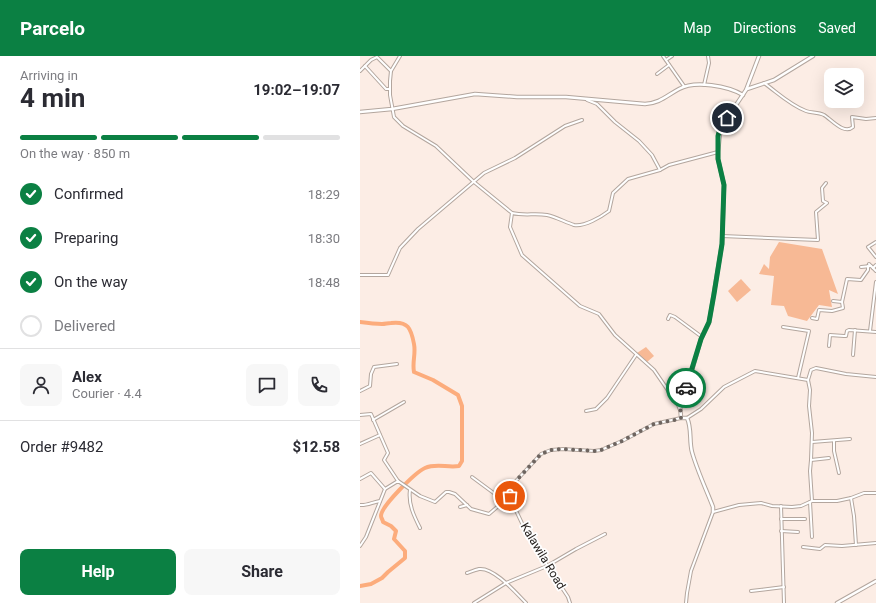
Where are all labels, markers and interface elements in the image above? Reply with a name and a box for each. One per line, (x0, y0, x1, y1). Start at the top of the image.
text: Parcelo (20, 17, 85, 40)
text: Map (684, 20, 711, 36)
text: Directions (733, 20, 796, 36)
text: Saved (818, 20, 856, 36)
text: Arriving in (20, 68, 78, 83)
map controls (824, 68, 864, 108)
button: layers (824, 68, 864, 108)
text: 19:02–19:07 (253, 81, 340, 99)
text: 4 min (20, 83, 85, 113)
pin (710, 101, 744, 135)
icon: home (716, 107, 738, 129)
text: On the way · 850 m (20, 146, 130, 161)
icon: check (20, 183, 42, 205)
text: Confirmed (54, 185, 124, 203)
text: 18:29 (308, 187, 340, 202)
icon: check (20, 227, 42, 249)
text: Preparing (54, 229, 118, 247)
text: 18:30 (308, 231, 340, 246)
icon: check (20, 271, 42, 293)
text: On the way (54, 273, 128, 291)
text: 18:48 (308, 275, 340, 290)
text: Delivered (54, 317, 116, 335)
button: person (20, 364, 62, 406)
button: chat (246, 364, 288, 406)
button: phone (298, 364, 340, 406)
text: Alex (72, 368, 102, 386)
courier (666, 368, 706, 408)
icon: car (675, 377, 697, 399)
text: Courier · 4.4 (72, 386, 142, 401)
text: Order #9482 (20, 438, 103, 456)
text: $12.58 (293, 438, 340, 456)
pin (493, 479, 527, 513)
icon: bag (499, 485, 521, 507)
street label: Kalawila Road (518, 520, 568, 592)
button: Help (20, 549, 176, 595)
button: Share (184, 549, 340, 595)

